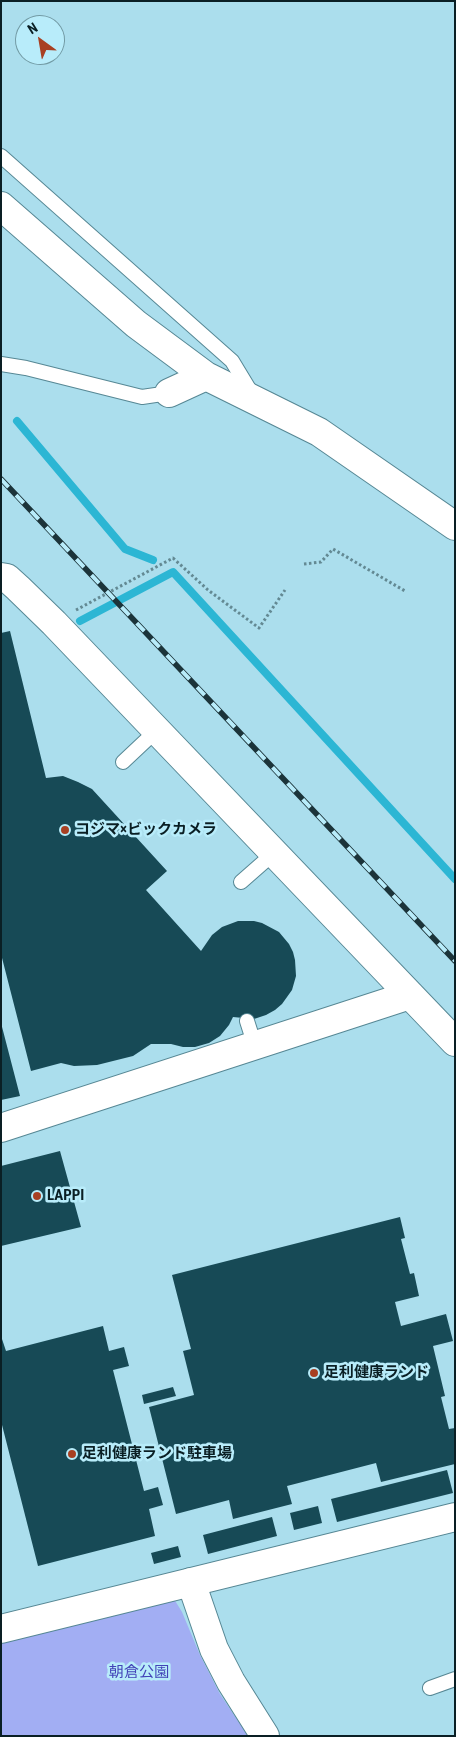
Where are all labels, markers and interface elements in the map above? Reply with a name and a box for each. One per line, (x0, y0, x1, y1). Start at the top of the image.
north arrow (15, 15, 65, 65)
text: N (25, 19, 40, 37)
place label: コジマ×ビックカメラ (75, 821, 217, 839)
marker: コジマ×ビックカメラ (59, 824, 71, 836)
place label: LAPPI (47, 1187, 84, 1205)
marker: LAPPI (31, 1190, 43, 1202)
place label: 足利健康ランド (324, 1364, 429, 1382)
marker: 足利健康ランド (308, 1367, 320, 1379)
place label: 足利健康ランド駐車場 (82, 1445, 232, 1463)
marker: 足利健康ランド駐車場 (66, 1448, 78, 1460)
park label: 朝倉公園 (109, 1664, 169, 1682)

